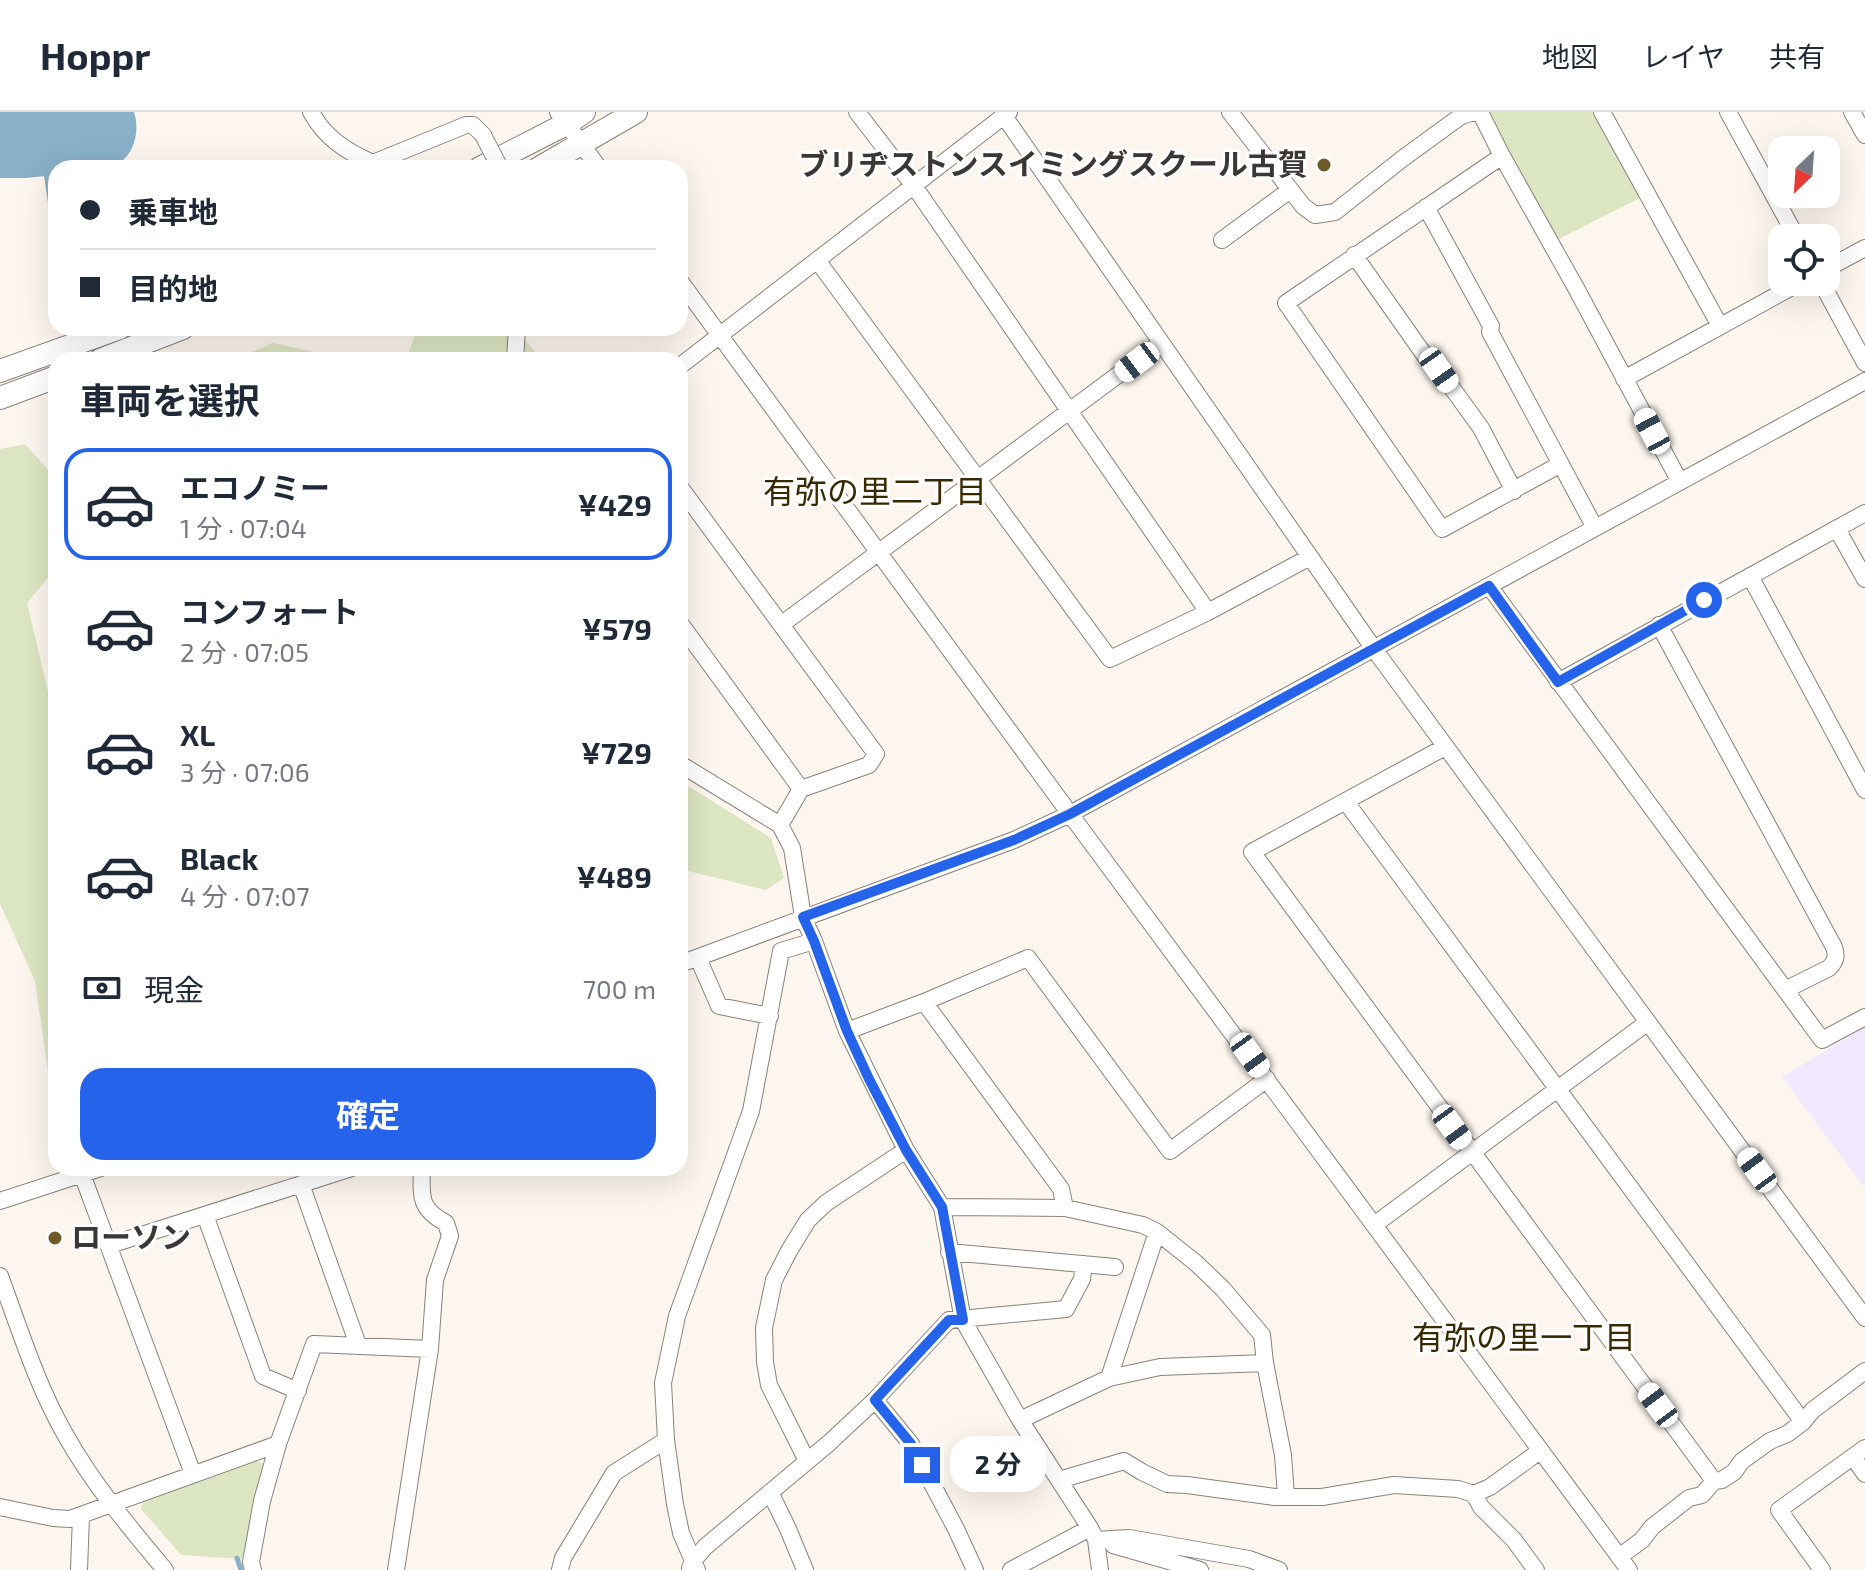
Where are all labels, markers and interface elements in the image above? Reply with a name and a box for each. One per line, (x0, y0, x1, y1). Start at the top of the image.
text: Hoppr (40, 32, 151, 78)
text: 地図 (1542, 39, 1598, 73)
text: レイヤ (1642, 39, 1725, 73)
text: 共有 (1769, 39, 1825, 73)
north arrow (1768, 136, 1840, 208)
map controls (1768, 136, 1840, 296)
place label: ブリヂストンスイミングスクール古賀 (799, 145, 1308, 181)
marker: ブリヂストンスイミングスクール古賀 (1315, 156, 1333, 174)
text: 乗車地 (128, 193, 218, 229)
button: locate (1768, 224, 1840, 296)
text: 目的地 (128, 270, 218, 306)
car (1111, 338, 1163, 386)
car (1415, 343, 1463, 397)
text: 車両を選択 (80, 378, 260, 421)
car (1630, 404, 1674, 458)
icon: car (84, 468, 156, 540)
text: エコノミー (180, 469, 330, 505)
district label: 有弥の里二丁目 (763, 471, 987, 509)
text: ¥429 (578, 486, 652, 522)
text: 1 分 · 07:04 (180, 512, 307, 543)
route start (1686, 582, 1722, 618)
icon: car (84, 592, 156, 664)
text: コンフォート (180, 593, 359, 629)
text: ¥579 (582, 610, 652, 646)
text: 2 分 · 07:05 (180, 636, 309, 667)
icon: car (84, 716, 156, 788)
text: XL (180, 716, 215, 752)
text: ¥729 (581, 734, 652, 770)
text: 3 分 · 07:06 (180, 756, 310, 787)
icon: car (84, 840, 156, 912)
text: Black (180, 840, 258, 876)
text: ¥489 (577, 858, 652, 894)
text: 4 分 · 07:07 (180, 880, 310, 911)
icon: cash (80, 966, 124, 1010)
text: 現金 (144, 971, 204, 1007)
text: 700 m (583, 973, 656, 1004)
car (1226, 1029, 1274, 1081)
button: 確定 (80, 1068, 656, 1160)
car (1428, 1101, 1476, 1153)
car (1733, 1144, 1781, 1196)
place label: ローソン (71, 1218, 191, 1254)
marker: ローソン (46, 1229, 64, 1247)
district label: 有弥の里一丁目 (1412, 1317, 1636, 1355)
car (1634, 1379, 1682, 1431)
callout: 2 分 (950, 1437, 1046, 1493)
route end (904, 1447, 940, 1483)
text: 2 分 (975, 1448, 1021, 1479)

